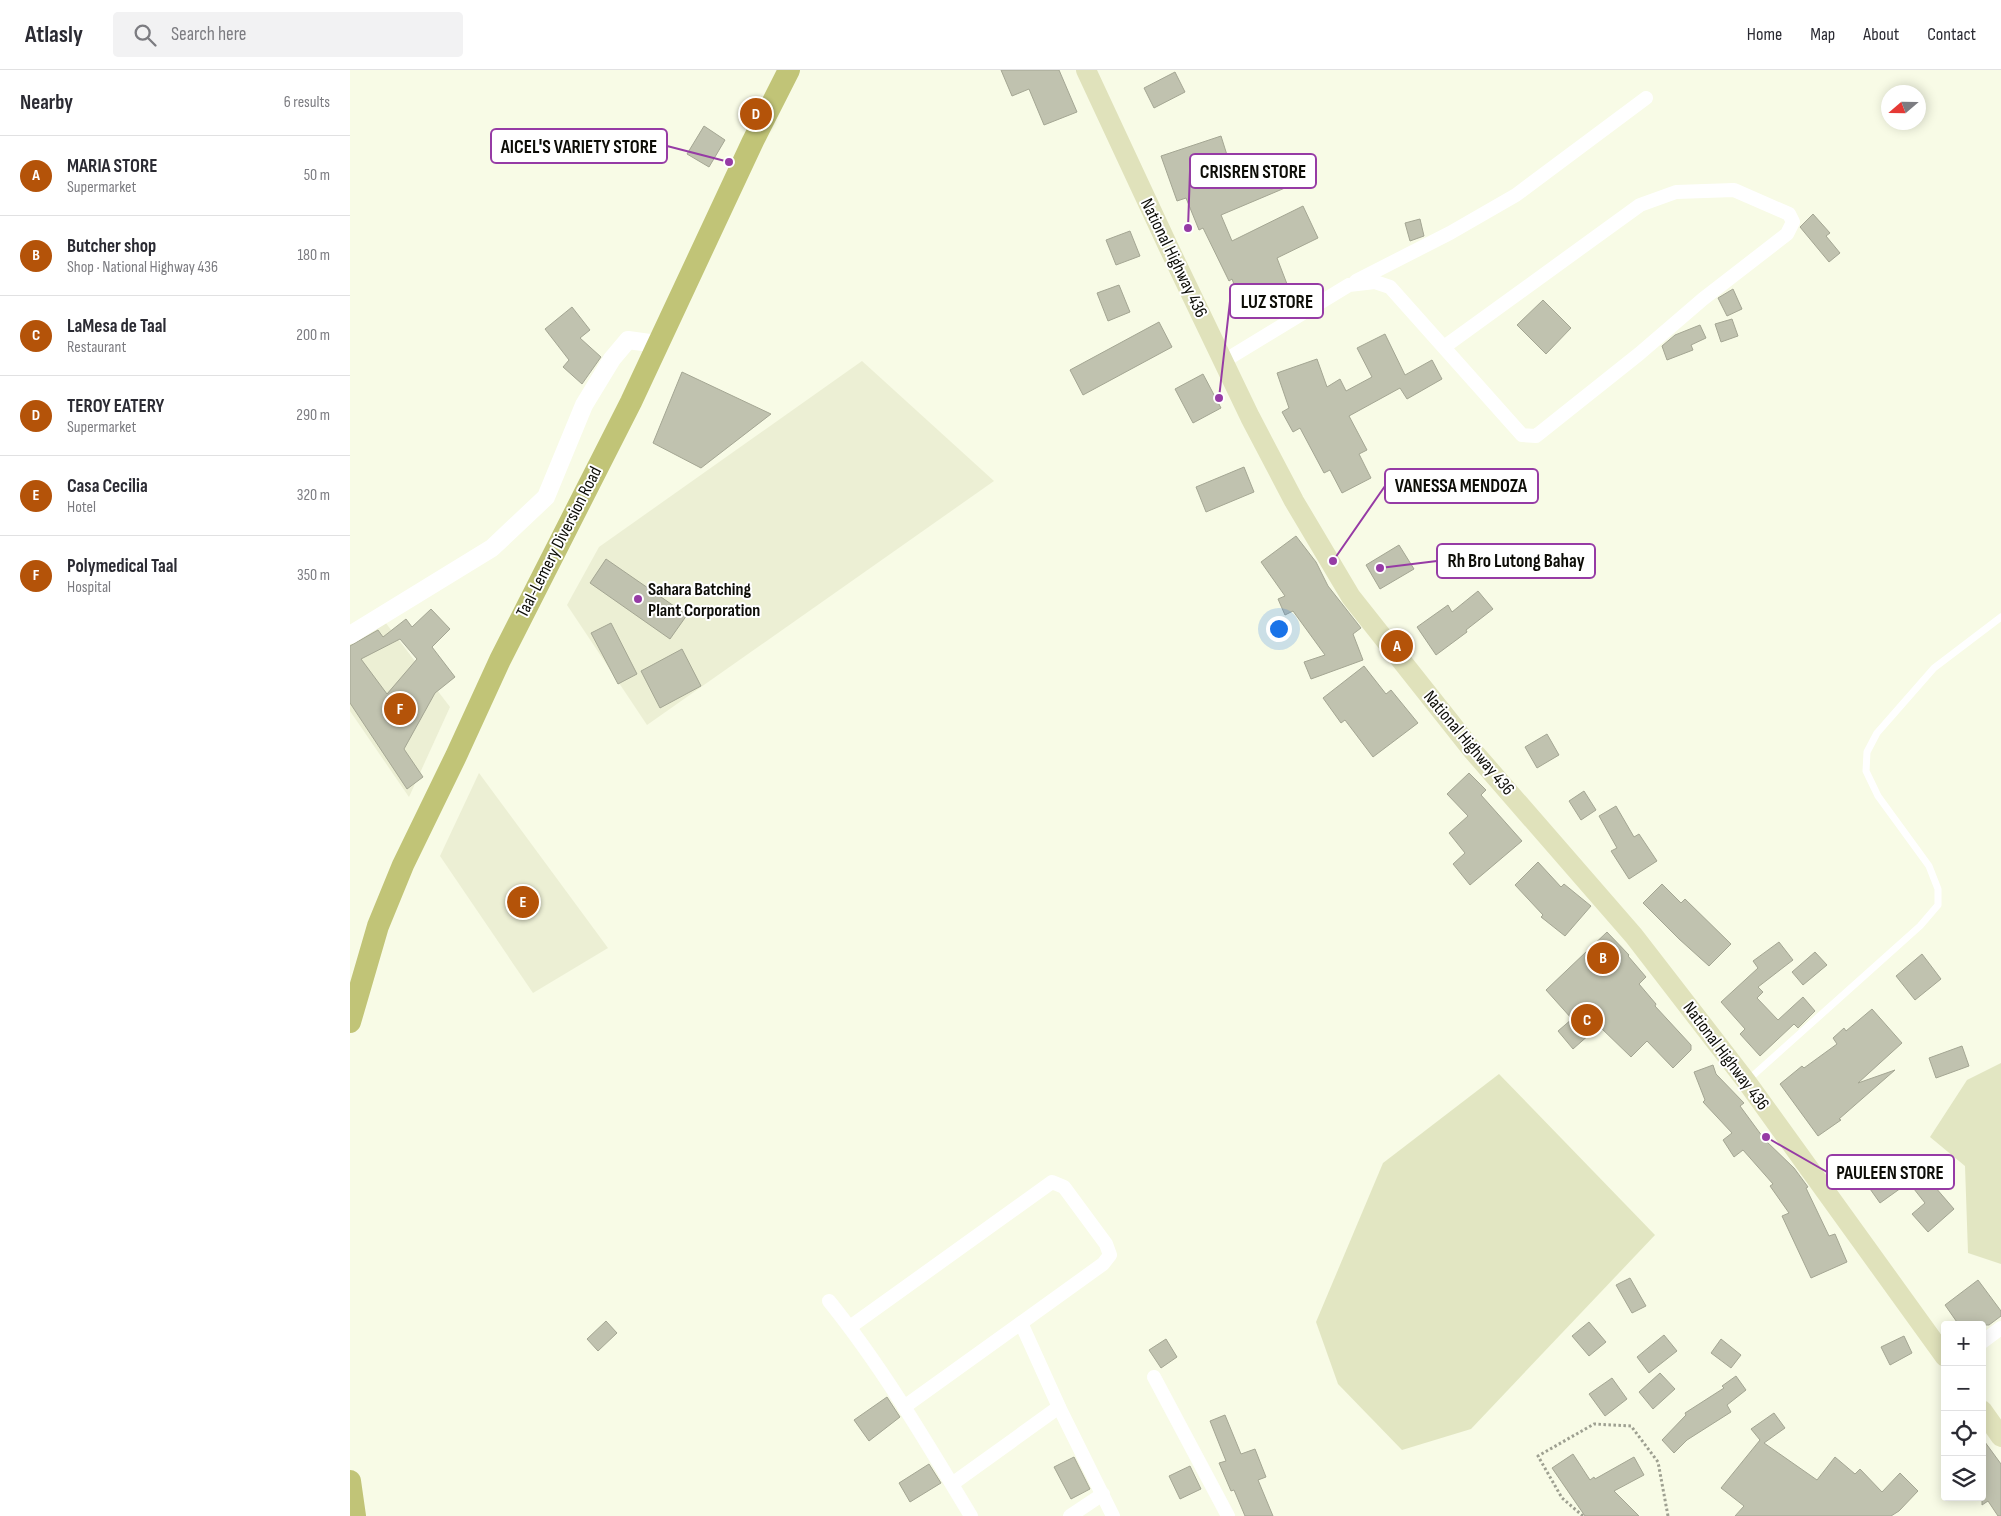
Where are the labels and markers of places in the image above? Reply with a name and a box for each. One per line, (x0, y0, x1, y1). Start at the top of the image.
pin: D (740, 95, 772, 133)
callout: AICEL'S VARIETY STORE (491, 129, 667, 163)
callout: CRISREN STORE (1190, 154, 1316, 188)
callout: LUZ STORE (1230, 284, 1323, 318)
callout: VANESSA MENDOZA (1385, 469, 1538, 503)
callout: Rh Bro Lutong Bahay (1437, 544, 1595, 578)
place label: Sahara Batching Plant Corporation (648, 579, 760, 621)
marker: Sahara Batching Plant Corporation (632, 593, 644, 605)
pin: A (1381, 627, 1413, 665)
pin: F (384, 690, 416, 728)
pin: E (507, 883, 539, 921)
pin: B (1587, 939, 1619, 977)
pin: C (1571, 1001, 1603, 1039)
callout: PAULEEN STORE (1827, 1155, 1954, 1189)

